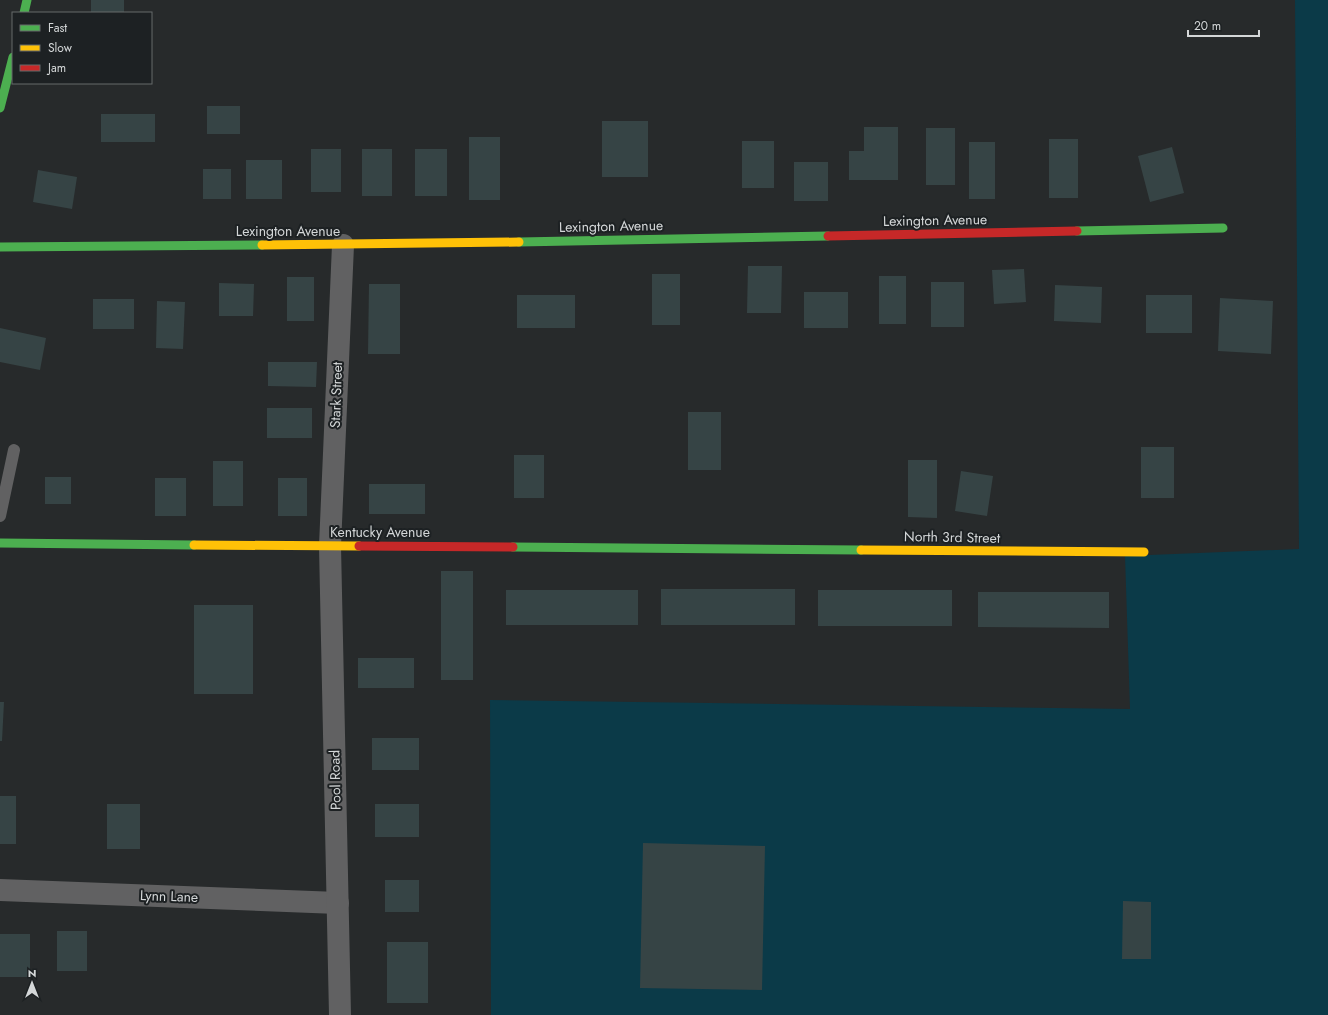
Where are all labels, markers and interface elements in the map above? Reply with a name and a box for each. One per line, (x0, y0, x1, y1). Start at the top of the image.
legend (12, 12, 152, 84)
scale bar (1188, 12, 1259, 38)
text: 20 m (1194, 17, 1221, 35)
text: Fast (48, 19, 67, 37)
text: Slow (48, 39, 73, 57)
text: Jam (46, 59, 66, 77)
street label: Lexington Avenue (883, 209, 987, 231)
street label: Lexington Avenue (559, 215, 663, 237)
street label: Lexington Avenue (236, 221, 340, 241)
street label: Stark Street (325, 361, 347, 429)
street label: Kentucky Avenue (330, 522, 430, 542)
street label: North 3rd Street (904, 526, 1001, 548)
street label: Pool Road (324, 750, 346, 810)
street label: Lynn Lane (140, 885, 198, 907)
north arrow (12, 963, 52, 1003)
text: N (28, 965, 36, 981)

